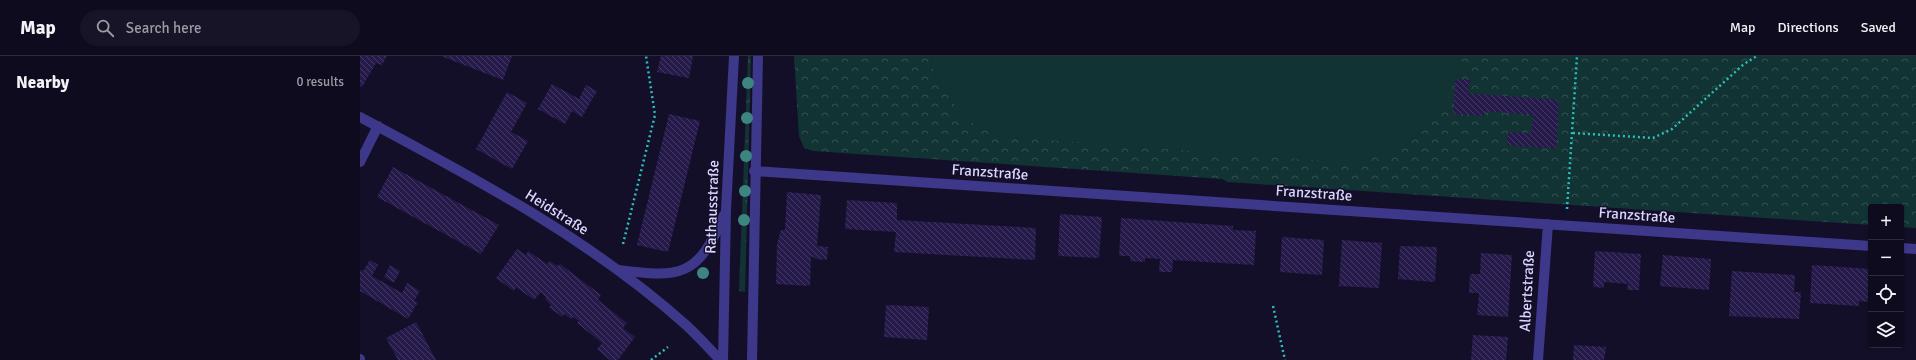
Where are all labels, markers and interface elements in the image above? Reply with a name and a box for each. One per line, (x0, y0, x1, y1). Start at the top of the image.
search box (80, 10, 360, 46)
text: Map (20, 16, 56, 40)
icon: search (94, 17, 116, 39)
text: Search here (126, 19, 201, 37)
text: Map (1730, 19, 1756, 36)
text: Directions (1778, 19, 1839, 36)
text: Saved (1861, 19, 1896, 36)
text: Nearby (16, 72, 69, 93)
text: 0 results (296, 74, 344, 90)
street label: Rathausstraße (701, 160, 723, 254)
street label: Franzstraße (951, 160, 1029, 184)
street label: Franzstraße (1275, 181, 1353, 205)
street label: Heidstraße (522, 185, 592, 239)
street label: Franzstraße (1598, 203, 1676, 227)
map controls (1868, 204, 1904, 348)
button: + (1868, 204, 1904, 240)
button: − (1868, 240, 1904, 276)
street label: Albertstraße (1516, 250, 1538, 332)
button: locate (1868, 276, 1904, 312)
button: layers (1868, 312, 1904, 348)

